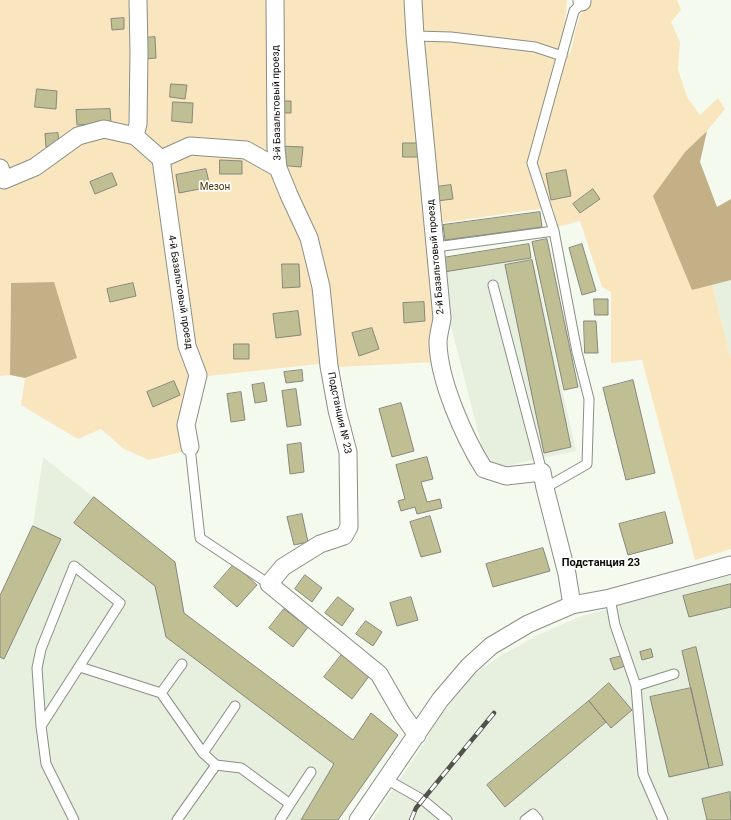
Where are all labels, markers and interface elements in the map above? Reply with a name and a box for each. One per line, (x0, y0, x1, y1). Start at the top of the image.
street label: 3-й Базальтовый проезд (270, 45, 284, 161)
park label: Мезон (200, 181, 230, 193)
street label: 2-й Базальтовый проезд (425, 199, 447, 315)
street label: 4-й Базальтовый проезд (165, 234, 195, 350)
street label: Подстанция № 23 (324, 371, 354, 455)
district label: Подстанция 23 (562, 556, 640, 570)

